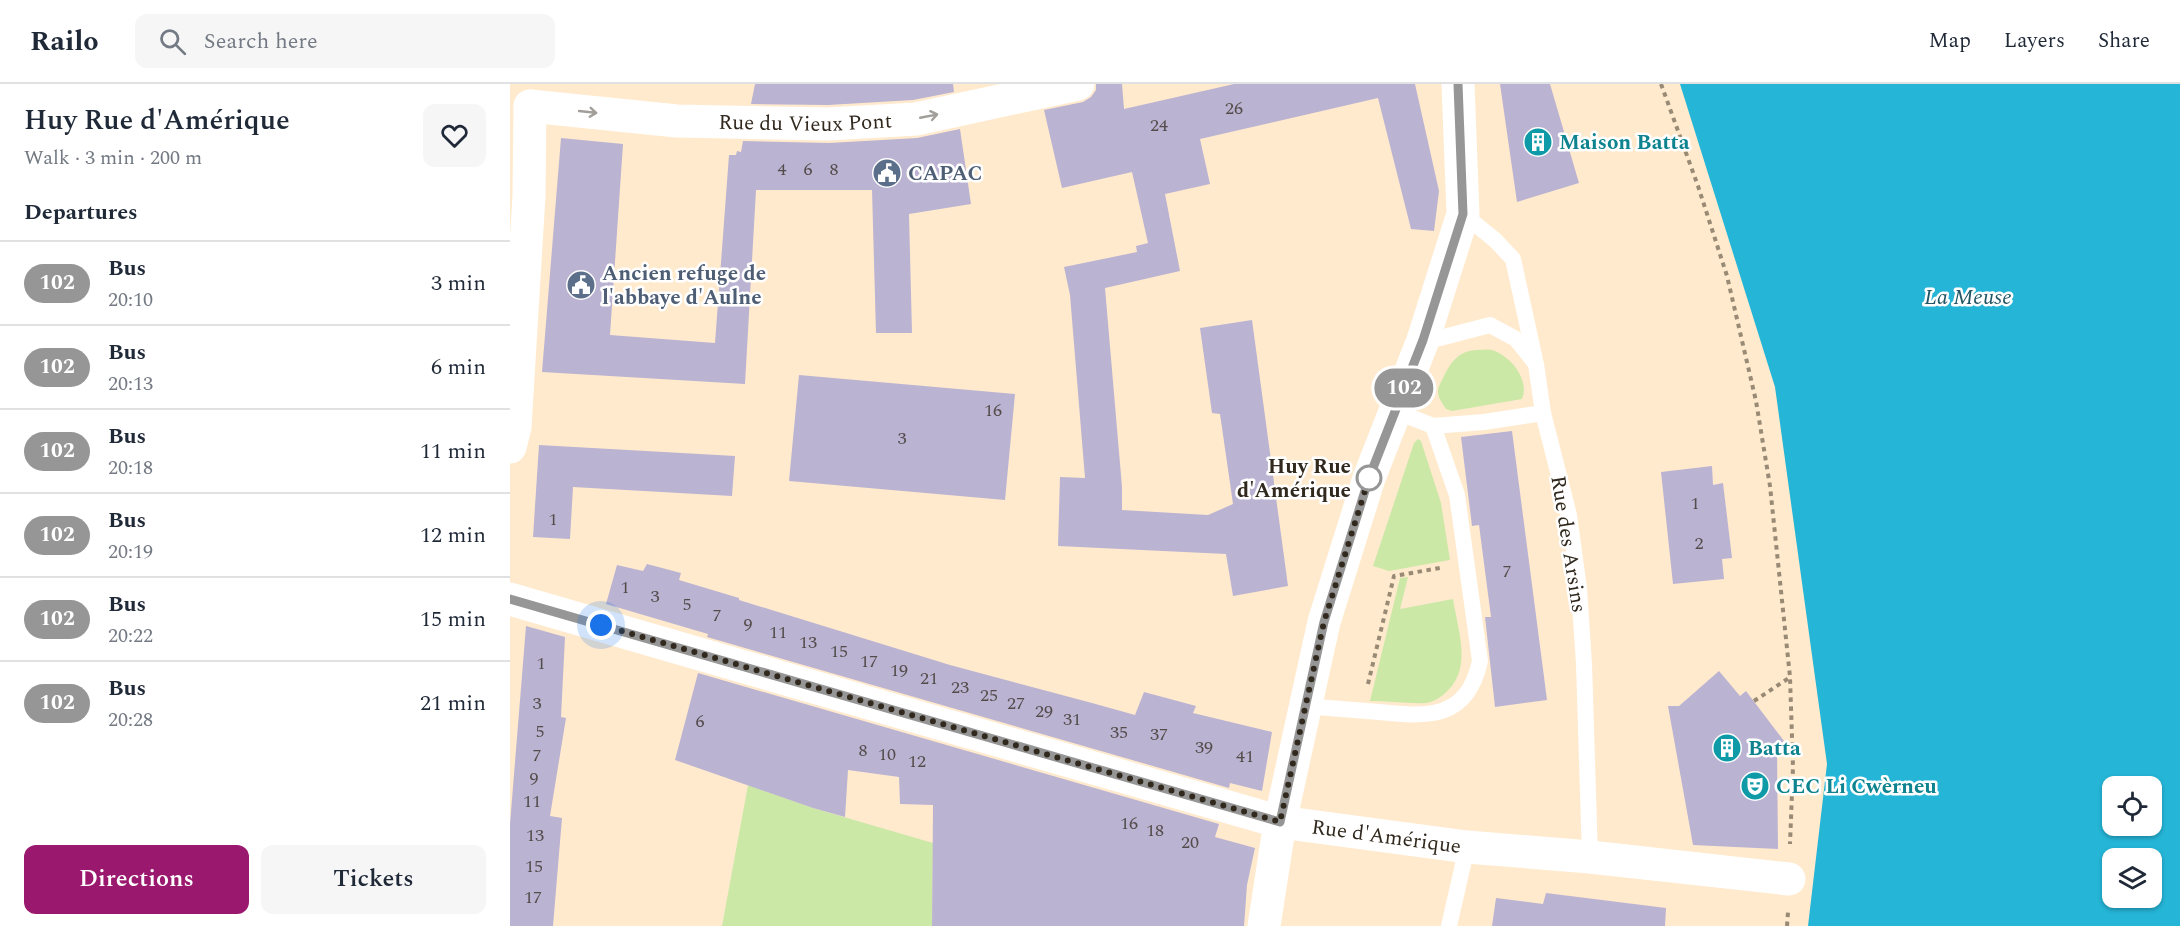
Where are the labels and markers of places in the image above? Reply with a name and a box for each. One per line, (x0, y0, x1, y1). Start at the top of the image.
building icon: Maison Batta (1522, 126, 1554, 158)
place label: Maison Batta (1559, 127, 1690, 159)
public building icon: CAPAC (871, 157, 903, 189)
place label: CAPAC (908, 158, 982, 190)
place label: Ancien refuge de l'abbaye d'Aulne (602, 258, 766, 314)
public building icon: Ancien refuge de l'abbaye d'Aulne (565, 269, 597, 301)
place label: Huy Rue d'Amérique (1237, 451, 1351, 507)
marker: Huy Rue d'Amérique (1356, 465, 1382, 491)
building icon: Batta (1711, 732, 1743, 764)
place label: Batta (1748, 733, 1801, 765)
theatre icon: CEC Li Cwèrneu (1739, 770, 1771, 802)
place label: CEC Li Cwèrneu (1776, 771, 1937, 803)

